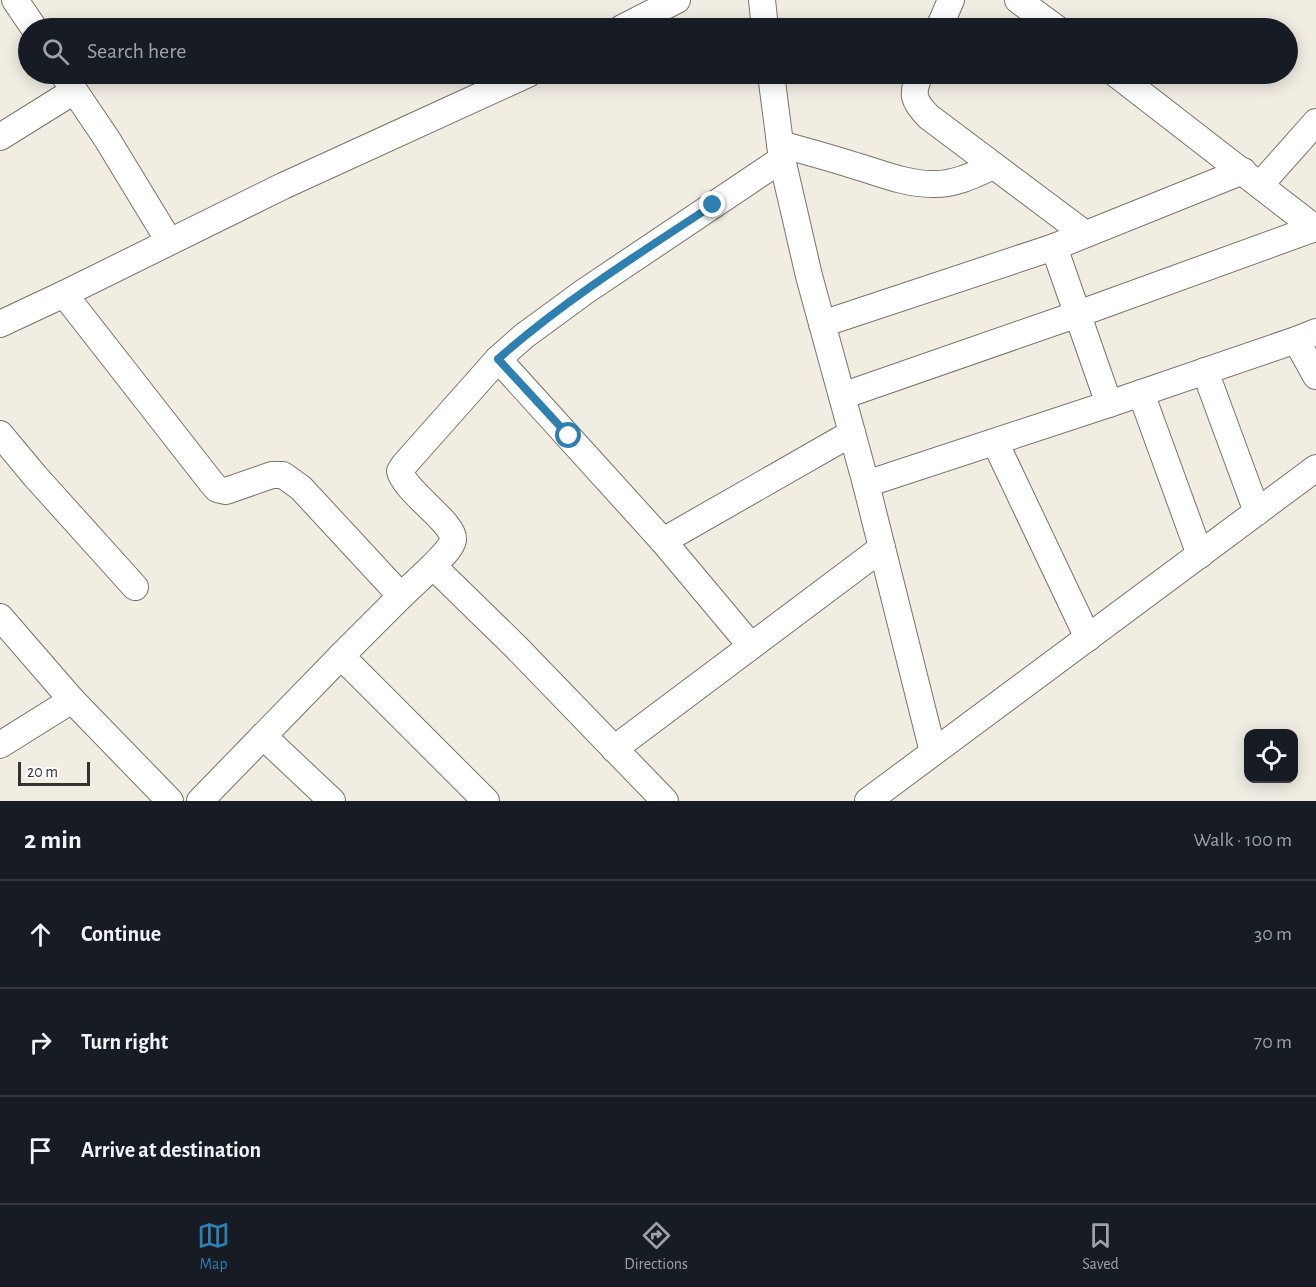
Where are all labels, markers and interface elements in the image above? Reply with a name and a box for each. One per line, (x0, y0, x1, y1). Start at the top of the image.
search box (18, 18, 1298, 84)
icon: search (39, 35, 72, 68)
text: Search here (87, 40, 186, 62)
route end (699, 191, 725, 217)
route start (555, 422, 581, 448)
map controls (1244, 729, 1298, 783)
button: locate (1244, 729, 1298, 783)
scale bar (18, 759, 90, 786)
text: 20 m (27, 764, 58, 780)
text: 2 min (24, 827, 82, 853)
text: Walk · 100 m (1193, 830, 1292, 850)
icon: ahead (24, 918, 57, 951)
text: Continue (81, 923, 161, 945)
text: 30 m (1254, 924, 1292, 944)
icon: right (24, 1026, 57, 1059)
text: Turn right (81, 1031, 168, 1053)
text: 70 m (1254, 1032, 1292, 1052)
icon: arrive (24, 1134, 57, 1167)
text: Arrive at destination (81, 1139, 261, 1161)
tab: Map (197, 1219, 230, 1274)
tab: Directions (624, 1219, 688, 1274)
tab: Saved (1082, 1219, 1119, 1274)

